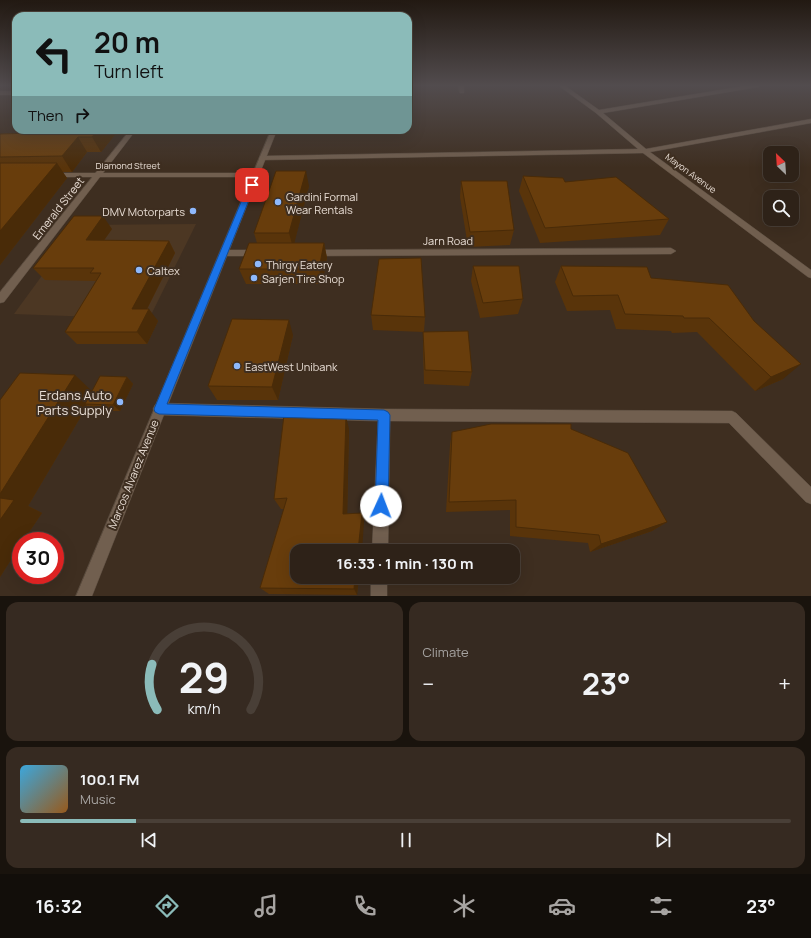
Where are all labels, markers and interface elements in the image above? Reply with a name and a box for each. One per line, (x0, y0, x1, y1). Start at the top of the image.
text: 20 m (94, 23, 160, 61)
icon: left (28, 28, 80, 80)
text: Turn left (94, 59, 164, 83)
icon: right (71, 104, 93, 126)
text: Then (28, 105, 63, 126)
north arrow (763, 146, 799, 182)
map controls (763, 146, 799, 226)
street label: Mayon Avenue (663, 150, 719, 196)
street label: Diamond Street (96, 159, 161, 172)
pin (235, 168, 269, 202)
street label: Emerald Street (29, 174, 87, 242)
icon: arrive (241, 174, 263, 196)
place label: Gardini Formal Wear Rentals (286, 189, 358, 217)
button: search (763, 190, 799, 226)
marker: Gardini Formal Wear Rentals (273, 197, 283, 207)
place label: DMV Motorparts (102, 204, 185, 219)
marker: DMV Motorparts (188, 206, 198, 216)
street label: Jarn Road (423, 233, 473, 248)
place label: Thirgy Eatery (266, 257, 333, 272)
marker: Thirgy Eatery (253, 259, 263, 269)
place label: Caltex (147, 263, 180, 278)
marker: Caltex (134, 265, 144, 275)
place label: Sarjen Tire Shop (262, 271, 345, 286)
marker: Sarjen Tire Shop (249, 273, 259, 283)
place label: EastWest Unibank (245, 359, 338, 374)
marker: EastWest Unibank (232, 361, 242, 371)
place label: Erdans Auto Parts Supply (37, 386, 112, 419)
marker: Erdans Auto Parts Supply (115, 397, 125, 407)
street label: Marcos Alvarez Avenue (104, 417, 162, 531)
position arrow (360, 485, 402, 527)
speed limit sign: 30 (12, 532, 64, 584)
text: 16:33 · 1 min · 130 m (337, 553, 473, 574)
text: Climate (423, 643, 469, 661)
text: 29 (179, 648, 230, 704)
text: 23° (582, 663, 631, 704)
text: − (423, 669, 434, 699)
text: + (778, 669, 791, 699)
text: km/h (188, 698, 221, 717)
text: 100.1 FM (80, 769, 139, 790)
text: Music (80, 790, 116, 808)
icon: previous (138, 829, 160, 851)
icon: pause (395, 829, 417, 851)
icon: next (652, 829, 674, 851)
icon: directions (153, 892, 181, 920)
icon: music (252, 892, 280, 920)
icon: phone (351, 892, 379, 920)
icon: climate (450, 892, 478, 920)
icon: car (548, 892, 576, 920)
icon: filters (647, 892, 675, 920)
text: 16:32 (35, 894, 82, 918)
text: 23° (746, 894, 776, 918)

